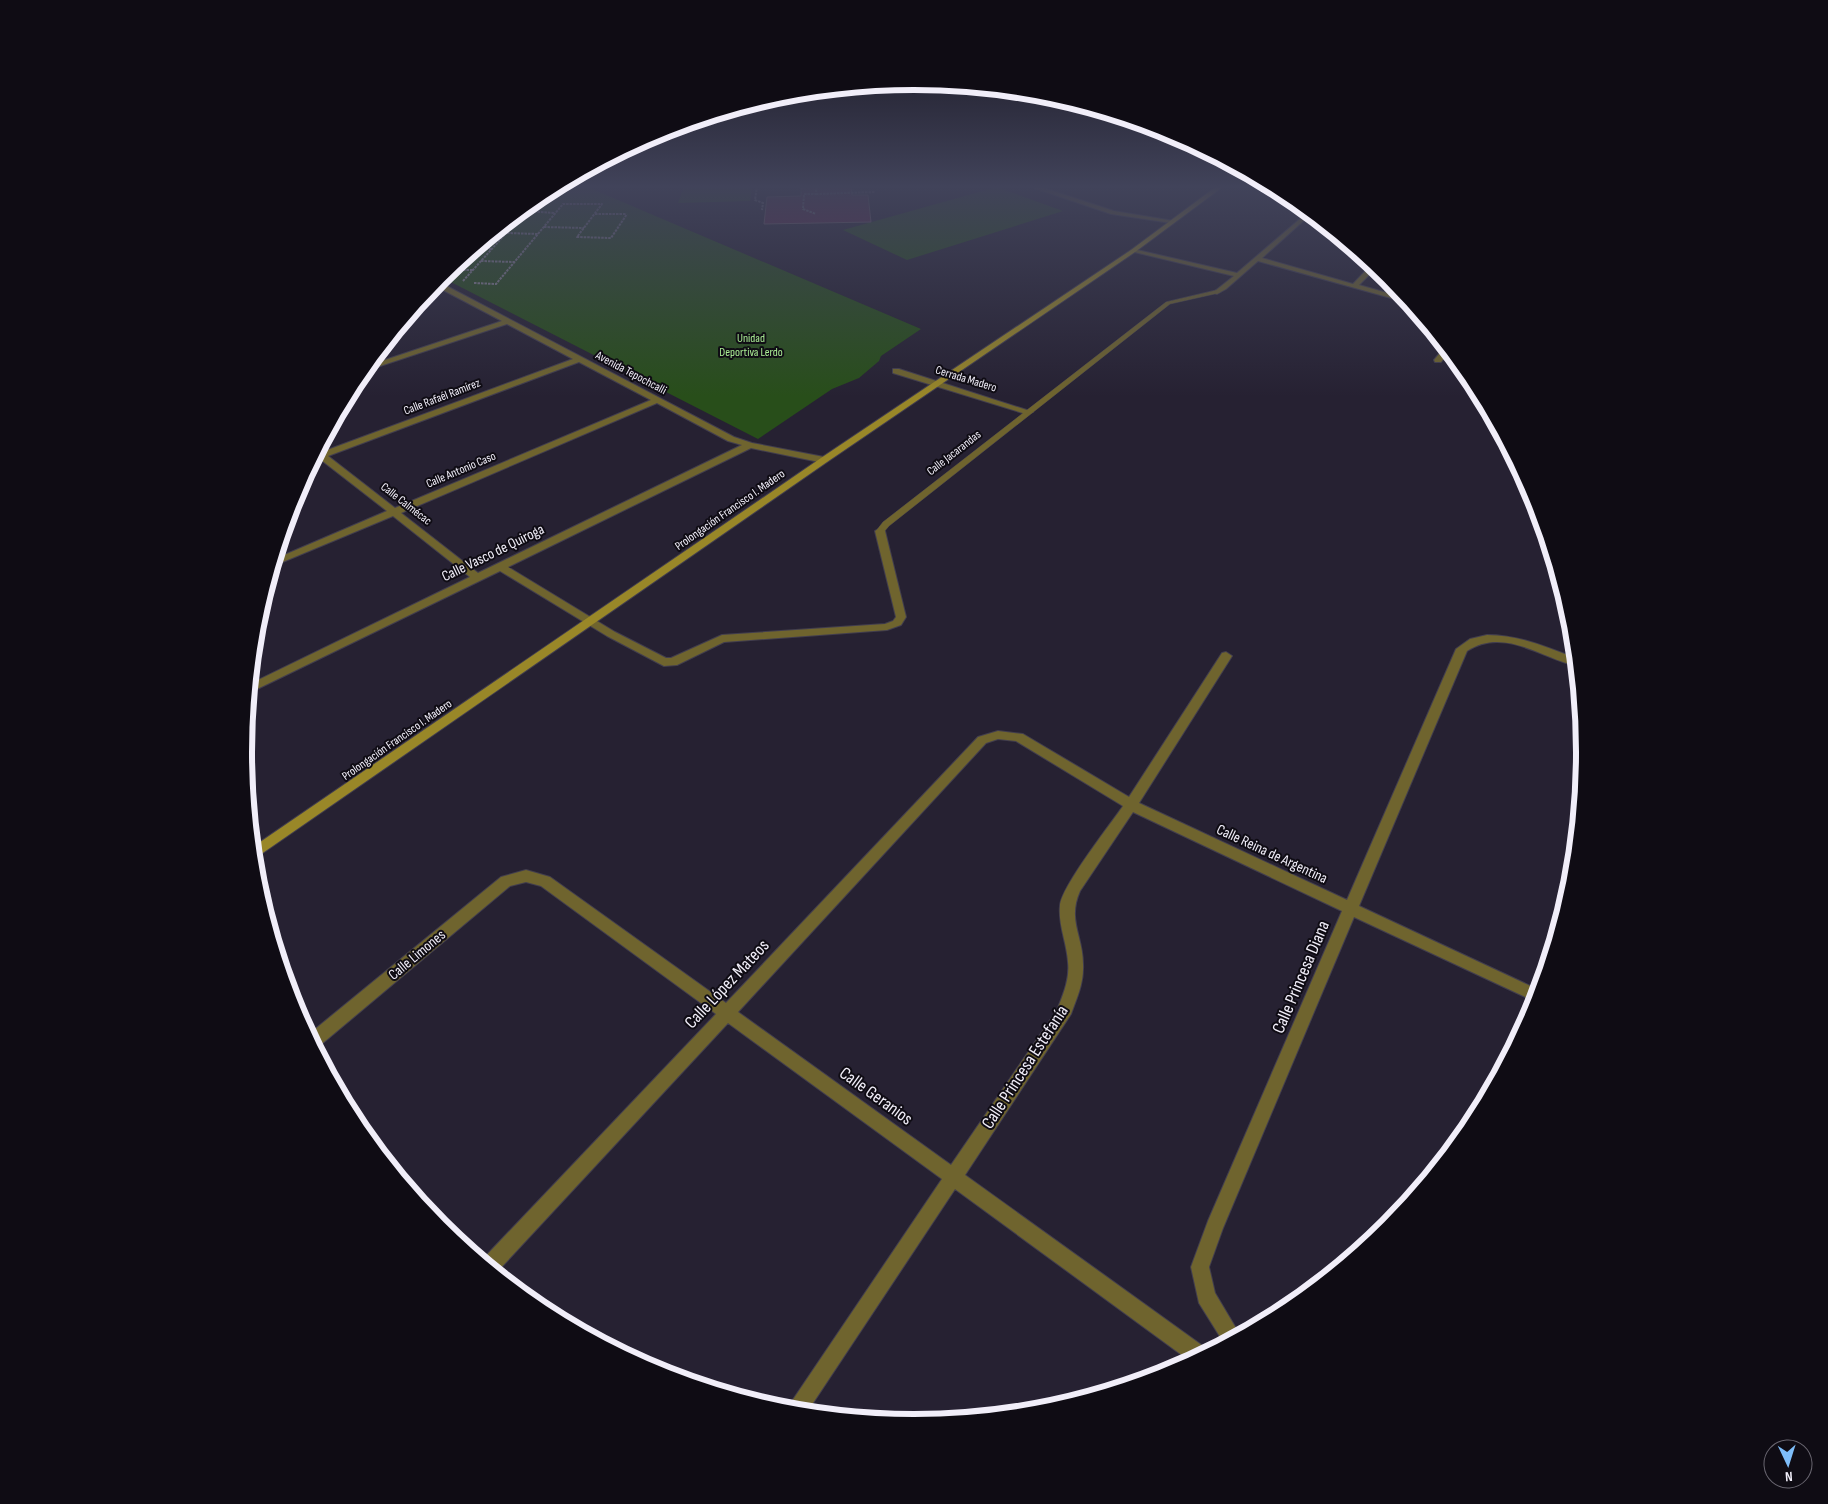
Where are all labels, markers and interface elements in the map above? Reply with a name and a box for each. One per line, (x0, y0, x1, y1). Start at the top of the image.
park label: Unidad Deportiva Lerdo (719, 331, 783, 360)
street label: Avenida Tepochcalli (592, 348, 669, 398)
street label: Cerrada Madero (934, 363, 998, 395)
street label: Calle Rafaél Ramírez (402, 375, 483, 418)
street label: Calle Jacarandas (924, 427, 984, 479)
street label: Calle Antonio Caso (424, 449, 498, 491)
street label: Prolongación Francisco I. Madero (672, 466, 788, 554)
street label: Calle Calmécac (378, 479, 435, 529)
street label: Calle Vasco de Quiroga (439, 520, 548, 586)
street label: Prolongación Francisco I. Madero (339, 696, 455, 784)
street label: Calle Reina de Argentina (1213, 820, 1331, 888)
street label: Calle Princesa Diana (1268, 917, 1334, 1036)
street label: Calle Limones (385, 926, 449, 984)
street label: Calle López Mateos (680, 935, 774, 1033)
street label: Calle Princesa Estefanía (977, 1001, 1073, 1133)
street label: Calle Geranios (835, 1062, 917, 1130)
north arrow (1763, 1439, 1813, 1489)
text: N (1785, 1468, 1793, 1485)

